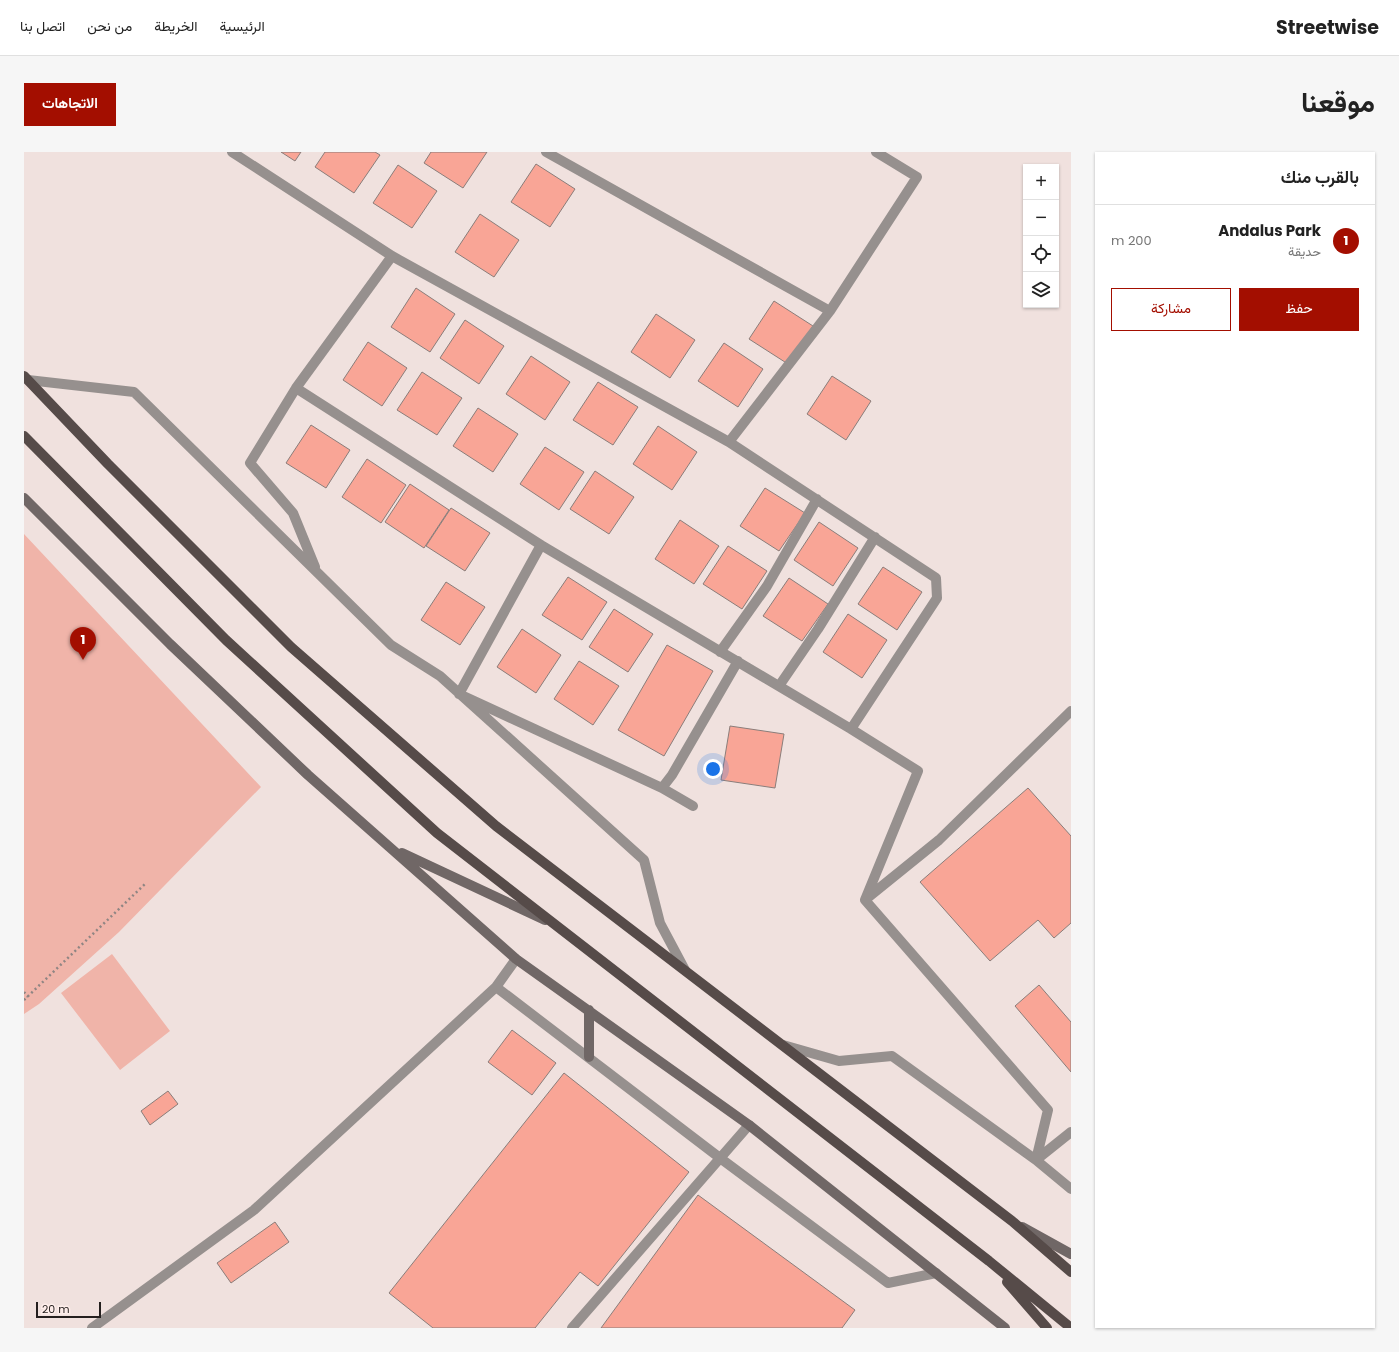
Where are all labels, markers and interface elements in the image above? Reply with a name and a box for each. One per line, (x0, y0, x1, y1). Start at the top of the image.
text: Streetwise (1276, 14, 1379, 41)
text: اتصل بنا (20, 16, 65, 36)
text: من نحن (87, 16, 132, 36)
text: الخريطة (154, 16, 197, 36)
text: الرئيسية (219, 16, 265, 36)
button: الاتجاهات (24, 83, 116, 126)
text: موقعنا (1301, 83, 1375, 122)
map controls (1023, 164, 1059, 308)
button: + (1023, 164, 1059, 200)
text: بالقرب منك (1281, 165, 1359, 189)
button: − (1023, 200, 1059, 236)
text: Andalus Park (1218, 220, 1321, 241)
text: 200 m (1111, 231, 1152, 250)
text: 1 (1344, 231, 1348, 250)
button: locate (1023, 236, 1059, 272)
text: حديقة (1288, 242, 1321, 261)
button: layers (1023, 272, 1059, 308)
button: مشاركة (1111, 288, 1231, 331)
button: حفظ (1239, 288, 1359, 331)
pin: 1 (70, 627, 96, 660)
your location (703, 759, 723, 779)
scale bar (36, 1300, 101, 1319)
text: 20 m (42, 1301, 70, 1317)

